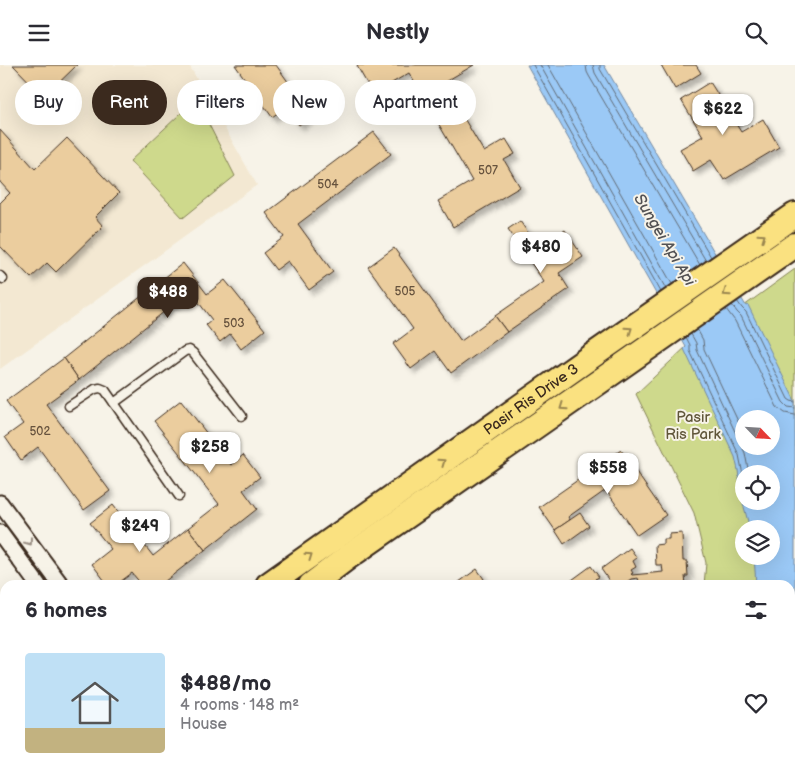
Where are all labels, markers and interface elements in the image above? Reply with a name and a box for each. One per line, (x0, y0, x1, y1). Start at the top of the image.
icon: menu (25, 19, 53, 47)
text: Nestly (366, 19, 429, 46)
icon: search (742, 19, 770, 47)
chip: Buy (15, 80, 82, 125)
chip: Rent (92, 80, 167, 125)
chip: Filters (177, 80, 263, 125)
chip: New (273, 80, 345, 125)
chip: Apartment (355, 80, 476, 125)
pin: $622 (693, 93, 753, 136)
text: $622 (703, 100, 743, 119)
house number: 507 (478, 163, 498, 178)
house number: 504 (317, 177, 339, 192)
water label: Sungei Api Api (629, 191, 700, 291)
pin: $480 (511, 231, 571, 274)
one-way arrow (757, 234, 766, 243)
text: $480 (521, 238, 561, 257)
pin: $488 (138, 277, 198, 319)
text: $488 (148, 283, 188, 302)
house number: 505 (395, 284, 416, 299)
one-way arrow (722, 287, 732, 296)
house number: 503 (223, 316, 245, 331)
one-way arrow (623, 327, 633, 336)
street label: Pasir Ris Drive 3 (480, 359, 582, 439)
one-way arrow (559, 401, 569, 410)
park label: Pasir Ris Park (665, 408, 722, 444)
north arrow (735, 410, 780, 455)
map controls (735, 410, 780, 565)
house number: 502 (29, 424, 51, 439)
pin: $258 (180, 431, 240, 474)
text: $258 (191, 438, 229, 457)
pin: $558 (578, 453, 638, 495)
one-way arrow (436, 459, 446, 468)
text: $558 (589, 459, 627, 478)
button: locate (735, 465, 780, 510)
pin: $249 (110, 511, 170, 553)
text: $249 (121, 517, 159, 536)
button: layers (735, 520, 780, 565)
one-way arrow (23, 536, 32, 546)
one-way arrow (304, 553, 313, 562)
icon: filters (742, 596, 770, 624)
text: 6 homes (25, 598, 107, 623)
text: $488/mo (180, 671, 271, 696)
icon: home (65, 673, 125, 733)
icon: heart (742, 689, 770, 717)
text: 4 rooms · 148 m² (180, 696, 299, 715)
text: House (180, 715, 227, 734)

